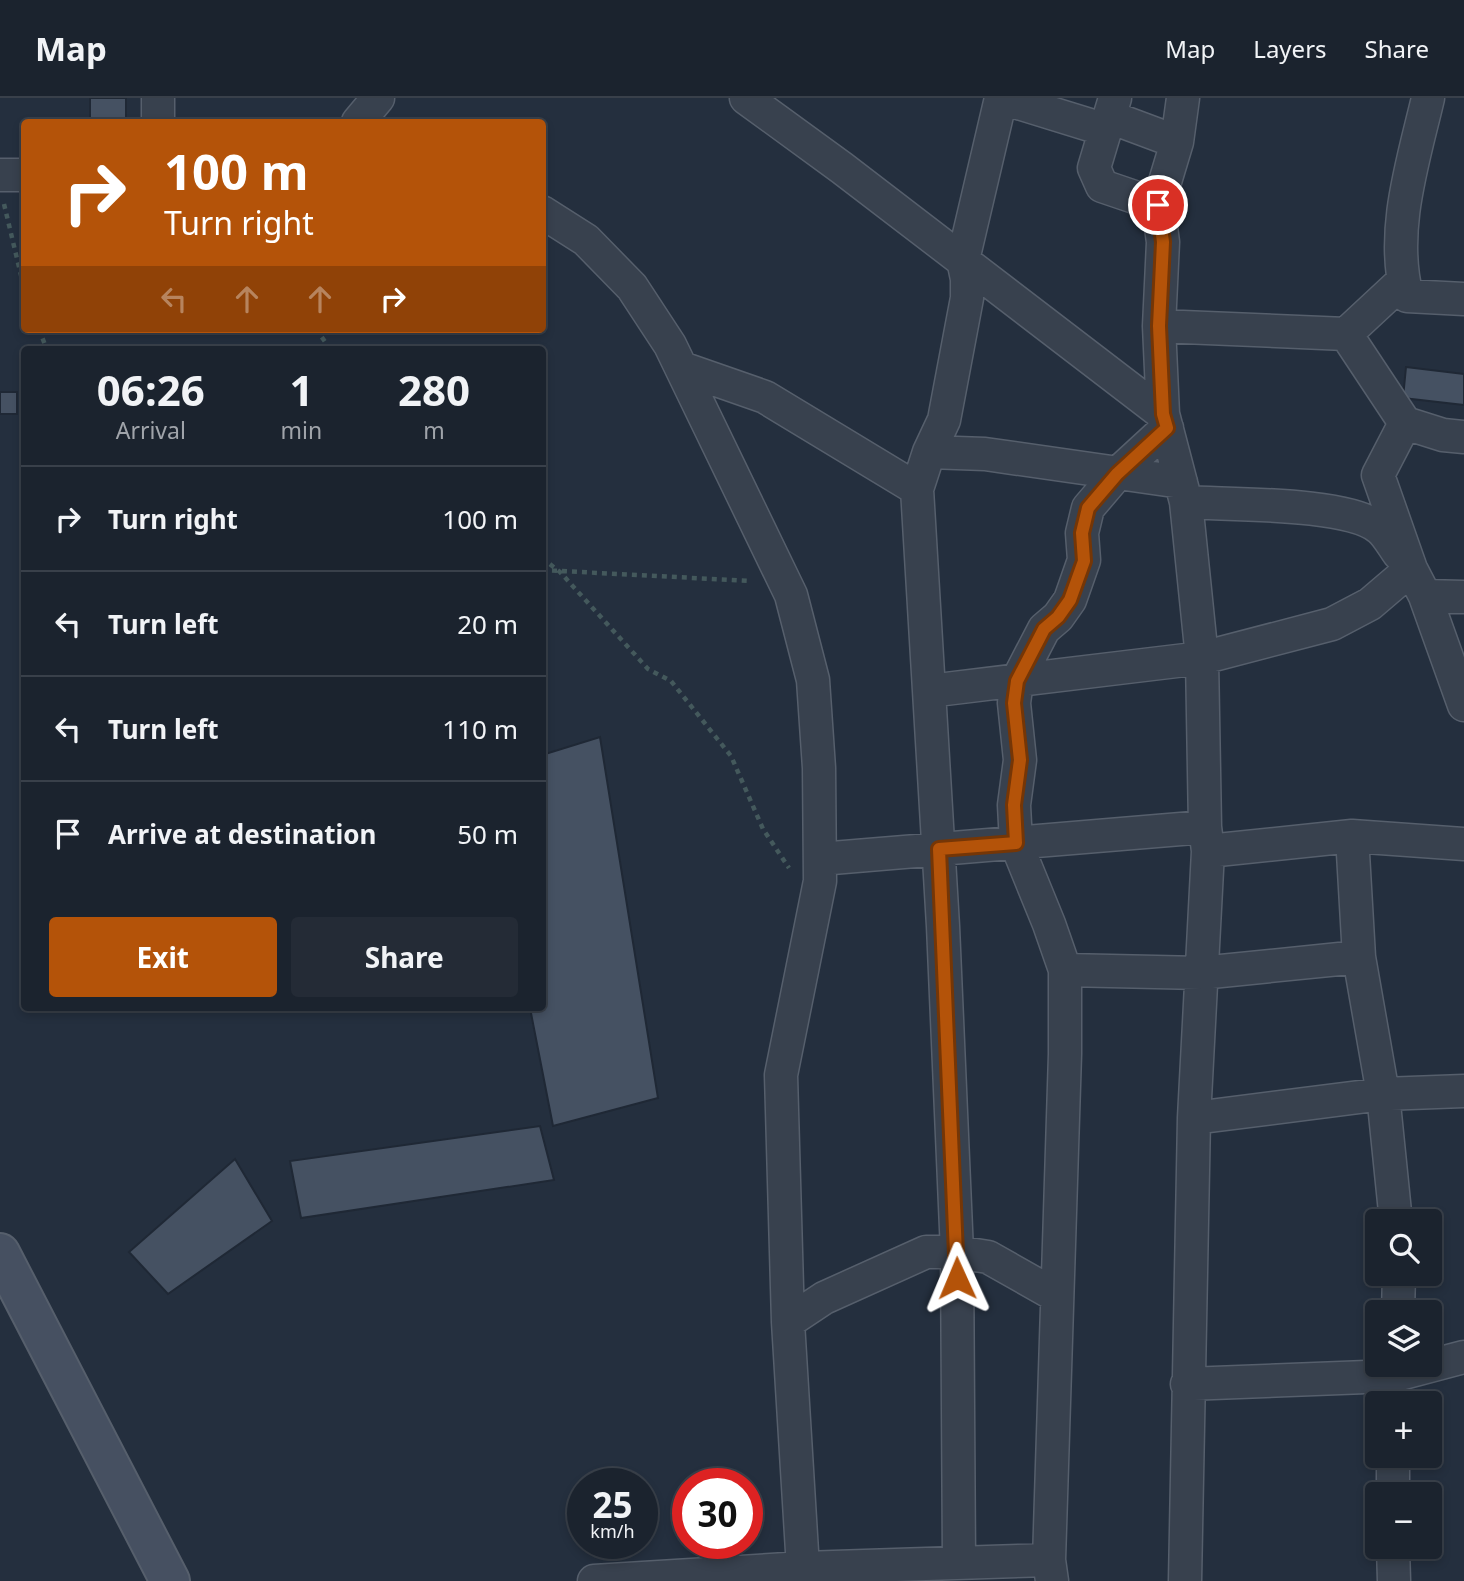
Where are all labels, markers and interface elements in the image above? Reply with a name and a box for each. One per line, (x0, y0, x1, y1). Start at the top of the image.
text: Map (35, 26, 107, 71)
text: Map (1165, 32, 1215, 65)
text: Layers (1253, 32, 1327, 65)
text: Share (1365, 32, 1429, 65)
text: 100 m (164, 138, 309, 204)
icon: right (49, 147, 140, 238)
pin (1128, 175, 1188, 235)
icon: arrive (1139, 186, 1177, 224)
text: Turn right (164, 201, 314, 244)
icon: left (155, 280, 193, 318)
icon: ahead (228, 280, 266, 318)
icon: ahead (301, 280, 339, 318)
icon: right (374, 280, 412, 318)
text: 06:26 (97, 361, 205, 418)
text: 1 (289, 361, 313, 418)
text: 280 (398, 361, 470, 418)
text: Arrival (116, 414, 186, 446)
text: min (281, 414, 322, 446)
text: m (423, 414, 445, 446)
icon: right (49, 500, 87, 538)
text: Turn right (108, 501, 238, 537)
text: 100 m (442, 501, 518, 537)
icon: left (49, 605, 87, 643)
text: Turn left (108, 606, 219, 642)
text: 20 m (457, 606, 518, 642)
icon: left (49, 710, 87, 748)
text: Turn left (108, 711, 219, 747)
text: 110 m (442, 711, 518, 747)
icon: arrive (49, 815, 87, 853)
text: Arrive at destination (108, 816, 377, 852)
text: 50 m (457, 816, 518, 852)
button: Exit (49, 917, 277, 997)
button: Share (291, 917, 518, 997)
map controls (1365, 1209, 1442, 1559)
button: search (1365, 1209, 1442, 1286)
position arrow (920, 1241, 994, 1315)
button: layers (1365, 1300, 1442, 1377)
button: + (1365, 1391, 1442, 1468)
speed limit sign: 30 (672, 1468, 763, 1559)
text: 25 (592, 1481, 633, 1528)
button: − (1365, 1482, 1442, 1559)
text: km/h (590, 1519, 635, 1543)

